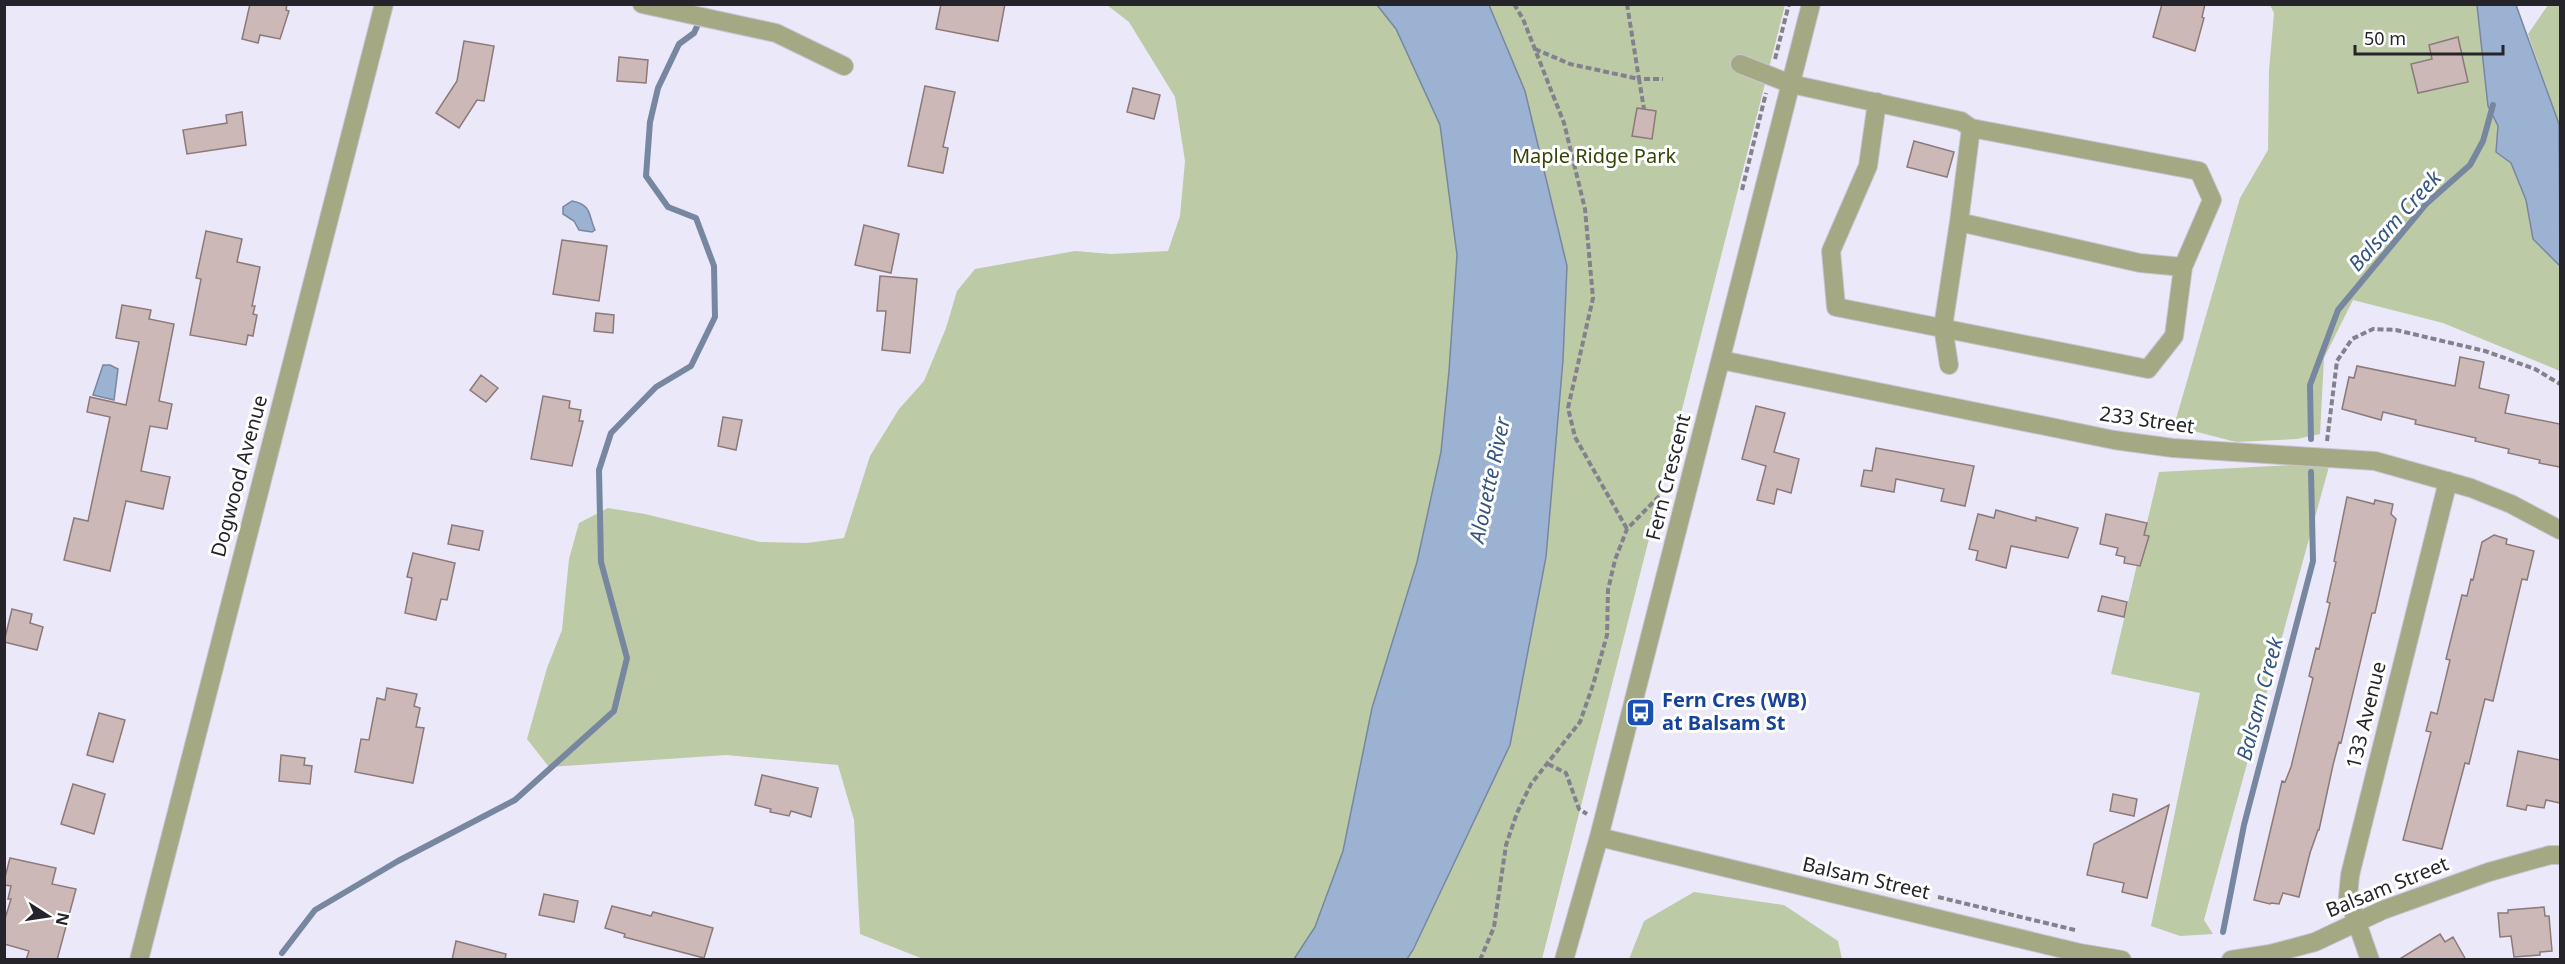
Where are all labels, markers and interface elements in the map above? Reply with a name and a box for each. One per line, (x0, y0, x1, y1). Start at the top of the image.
scale bar (2355, 18, 2504, 56)
text: 50 m (2364, 26, 2406, 50)
park label: Maple Ridge Park (1512, 142, 1676, 169)
water label: Balsam Creek (2342, 163, 2448, 277)
street label: Dogwood Avenue (204, 392, 273, 560)
street label: 233 Street (2098, 399, 2196, 440)
street label: Fern Crescent (1639, 411, 1696, 543)
water label: Alouette River (1462, 413, 1516, 547)
water label: Balsam Creek (2229, 633, 2289, 763)
street label: 133 Avenue (2339, 658, 2392, 771)
place label: Fern Cres (WB) at Balsam St (1662, 686, 1807, 736)
bus stop icon: Fern Cres (WB) at Balsam St (1625, 696, 1657, 728)
street label: Balsam Street (1800, 850, 1932, 905)
street label: Balsam Street (2322, 850, 2452, 923)
north arrow (18, 886, 78, 946)
text: N (51, 910, 75, 928)

